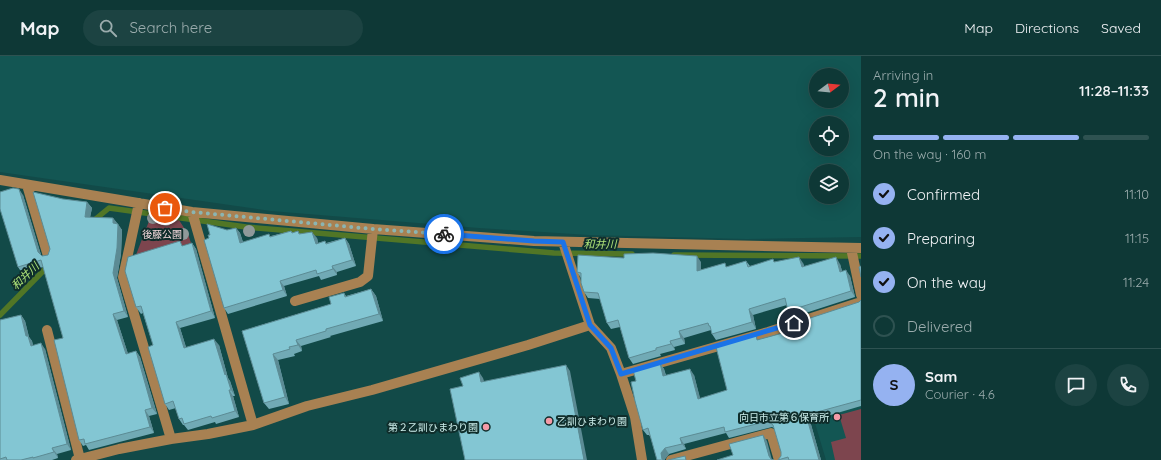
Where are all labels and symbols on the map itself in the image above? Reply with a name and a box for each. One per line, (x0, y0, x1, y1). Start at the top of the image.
north arrow (809, 68, 849, 108)
pin (148, 191, 182, 225)
courier (424, 214, 464, 254)
park label: 後藤公園 (142, 228, 182, 241)
water label: 和井川 (584, 237, 617, 251)
water label: 和井川 (8, 259, 42, 292)
pin (777, 306, 811, 340)
place label: 向日市立第６保育所 (739, 411, 829, 424)
marker: 向日市立第６保育所 (832, 412, 842, 422)
place label: 乙訓ひまわり園 (557, 415, 627, 428)
marker: 乙訓ひまわり園 (544, 416, 554, 426)
place label: 第２乙訓ひまわり園 (388, 421, 478, 434)
marker: 第２乙訓ひまわり園 (481, 422, 491, 432)

